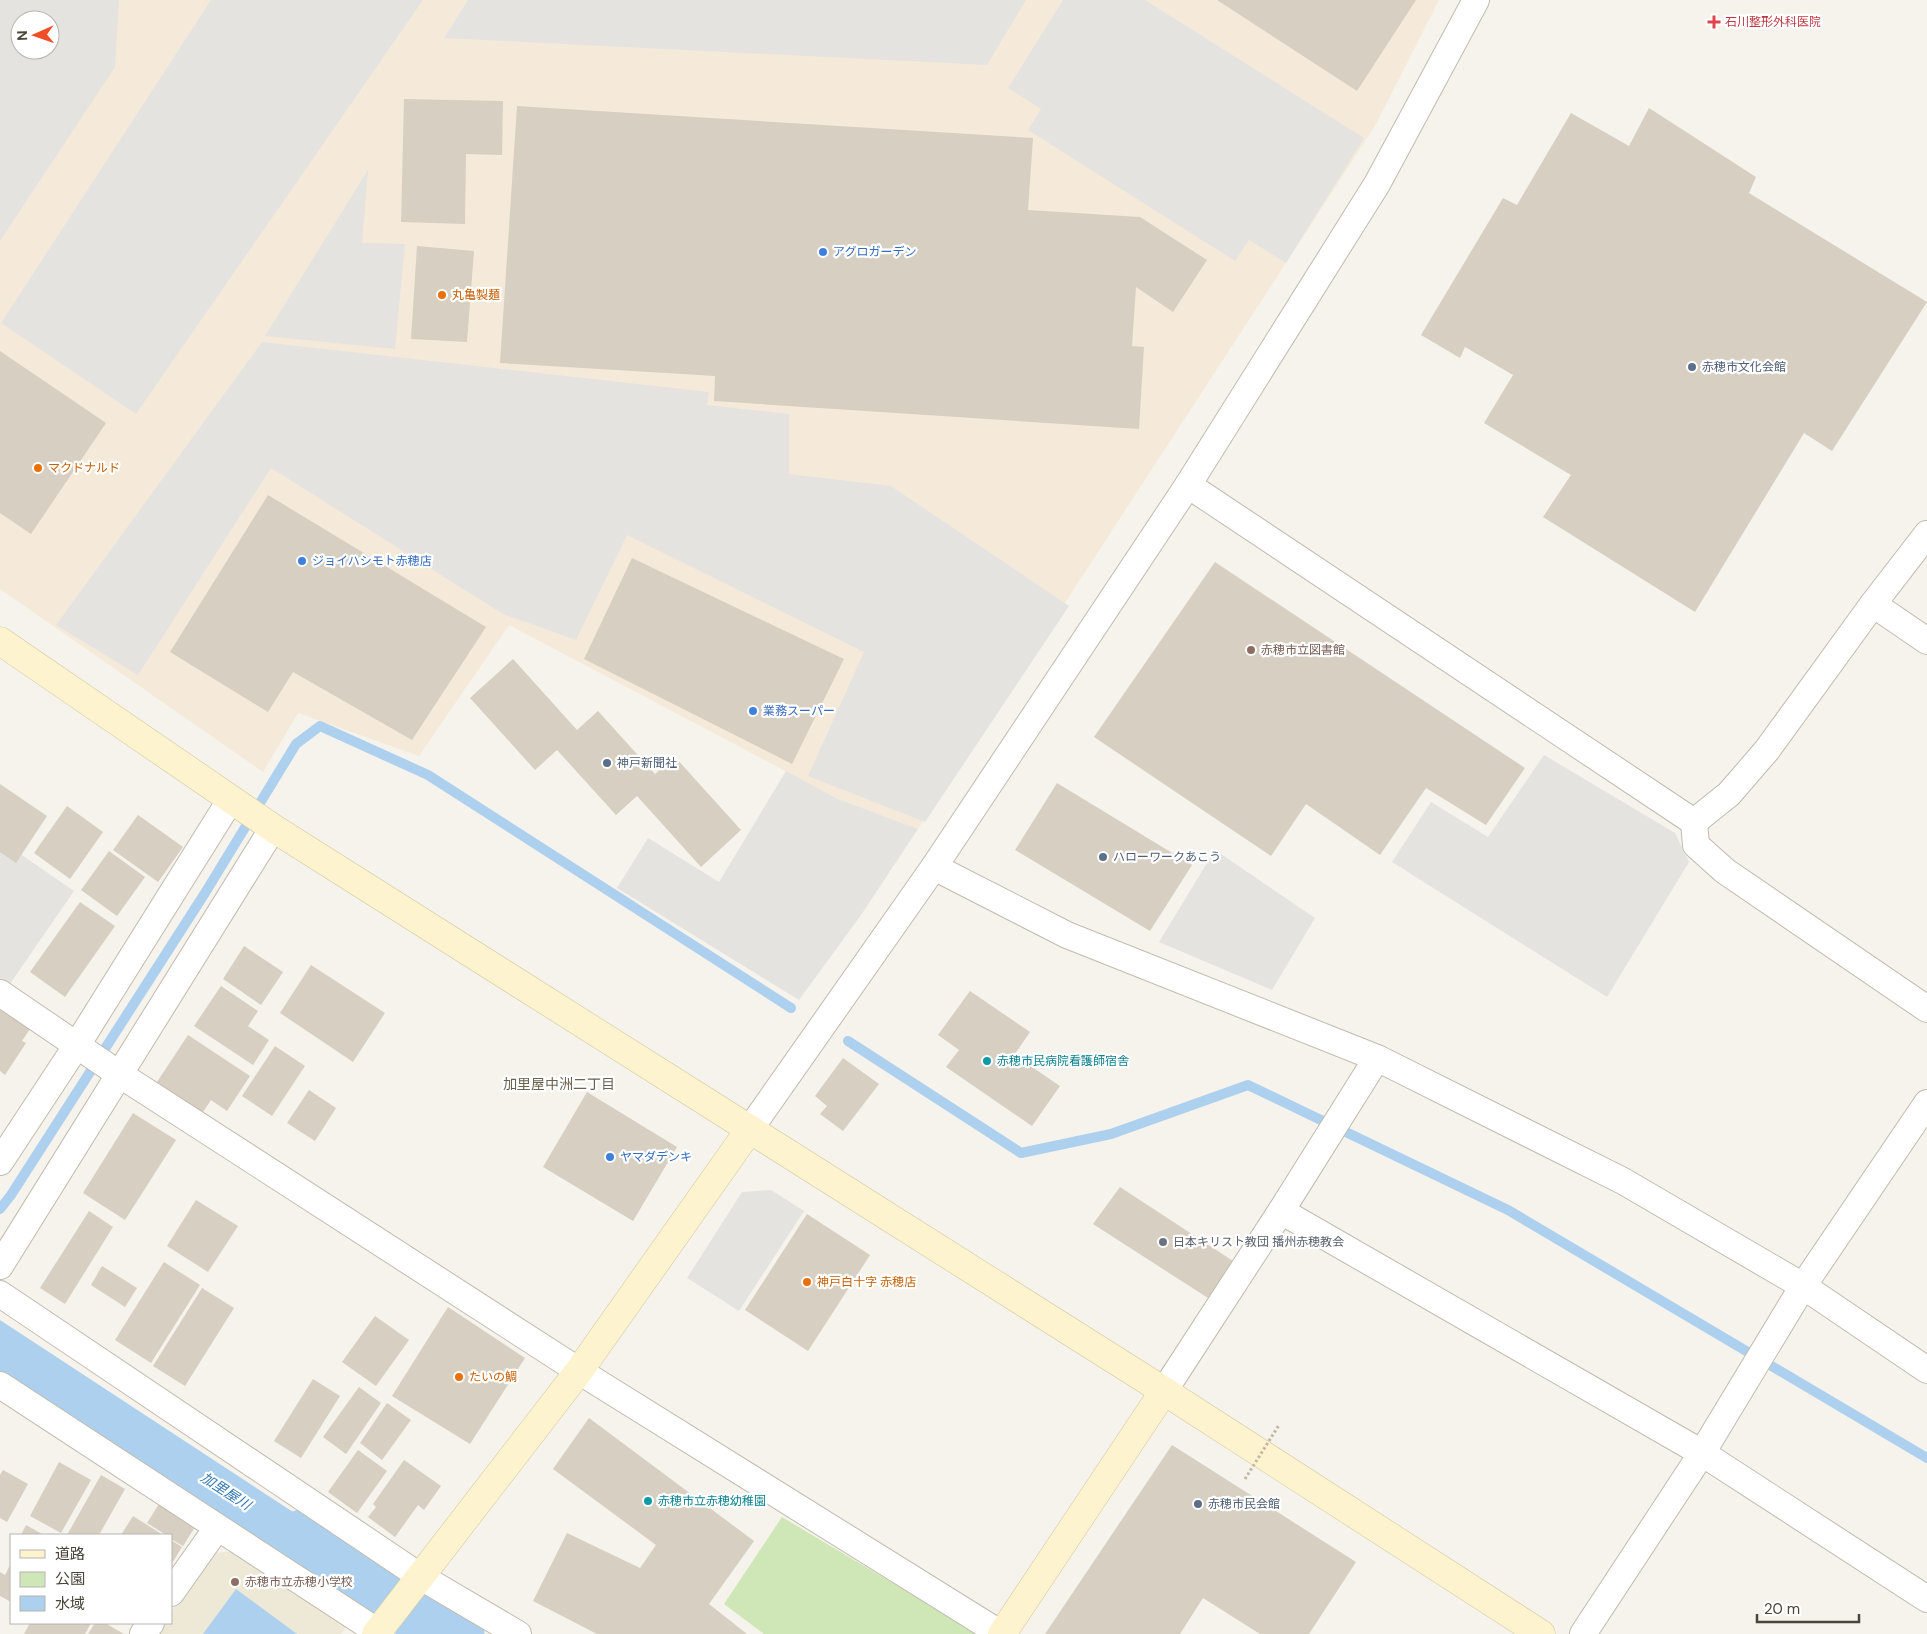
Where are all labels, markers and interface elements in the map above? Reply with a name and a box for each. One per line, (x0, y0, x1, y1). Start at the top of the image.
north arrow (10, 10, 60, 60)
place label: 石川整形外科医院 (1725, 14, 1821, 30)
marker: 石川整形外科医院 (1707, 15, 1721, 29)
text: N (13, 30, 31, 41)
place label: アグロガーデン (833, 244, 916, 260)
marker: アグロガーデン (817, 246, 829, 258)
place label: 丸亀製麺 (452, 287, 500, 303)
marker: 丸亀製麺 (436, 289, 448, 301)
place label: 赤穂市文化会館 (1702, 359, 1786, 375)
marker: 赤穂市文化会館 (1686, 361, 1698, 373)
place label: マクドナルド (48, 460, 120, 476)
marker: マクドナルド (32, 462, 44, 474)
place label: ジョイハシモト赤穂店 (312, 553, 432, 569)
marker: ジョイハシモト赤穂店 (296, 555, 308, 567)
place label: 赤穂市立図書館 (1261, 642, 1345, 658)
marker: 赤穂市立図書館 (1245, 644, 1257, 656)
place label: 業務スーパー (763, 703, 835, 719)
marker: 業務スーパー (747, 705, 759, 717)
place label: 神戸新聞社 (617, 755, 677, 771)
marker: 神戸新聞社 (601, 757, 613, 769)
place label: ハローワークあこう (1113, 849, 1221, 865)
marker: ハローワークあこう (1097, 851, 1109, 863)
place label: 赤穂市民病院看護師宿舎 (997, 1053, 1129, 1069)
marker: 赤穂市民病院看護師宿舎 (981, 1055, 993, 1067)
district label: 加里屋中洲二丁目 (503, 1075, 615, 1093)
place label: ヤマダデンキ (620, 1149, 692, 1165)
marker: ヤマダデンキ (604, 1151, 616, 1163)
place label: 日本キリスト教団 播州赤穂教会 (1173, 1234, 1344, 1250)
marker: 日本キリスト教団 播州赤穂教会 (1157, 1236, 1169, 1248)
place label: 神戸白十字 赤穂店 (817, 1274, 916, 1290)
marker: 神戸白十字 赤穂店 (801, 1276, 813, 1288)
place label: たいの鯛 (469, 1369, 517, 1385)
marker: たいの鯛 (453, 1371, 465, 1383)
water label: 加里屋川 (198, 1468, 256, 1515)
place label: 赤穂市立赤穂幼稚園 (658, 1493, 766, 1509)
marker: 赤穂市立赤穂幼稚園 (642, 1495, 654, 1507)
place label: 赤穂市民会館 (1208, 1496, 1280, 1512)
marker: 赤穂市民会館 (1192, 1498, 1204, 1510)
legend (10, 1534, 172, 1624)
text: 道路 (55, 1544, 85, 1564)
text: 公園 (55, 1569, 85, 1589)
place label: 赤穂市立赤穂小学校 (245, 1574, 353, 1590)
marker: 赤穂市立赤穂小学校 (229, 1576, 241, 1588)
scale bar (1757, 1592, 1860, 1624)
text: 水域 (55, 1594, 85, 1614)
text: 20 m (1764, 1599, 1800, 1619)

